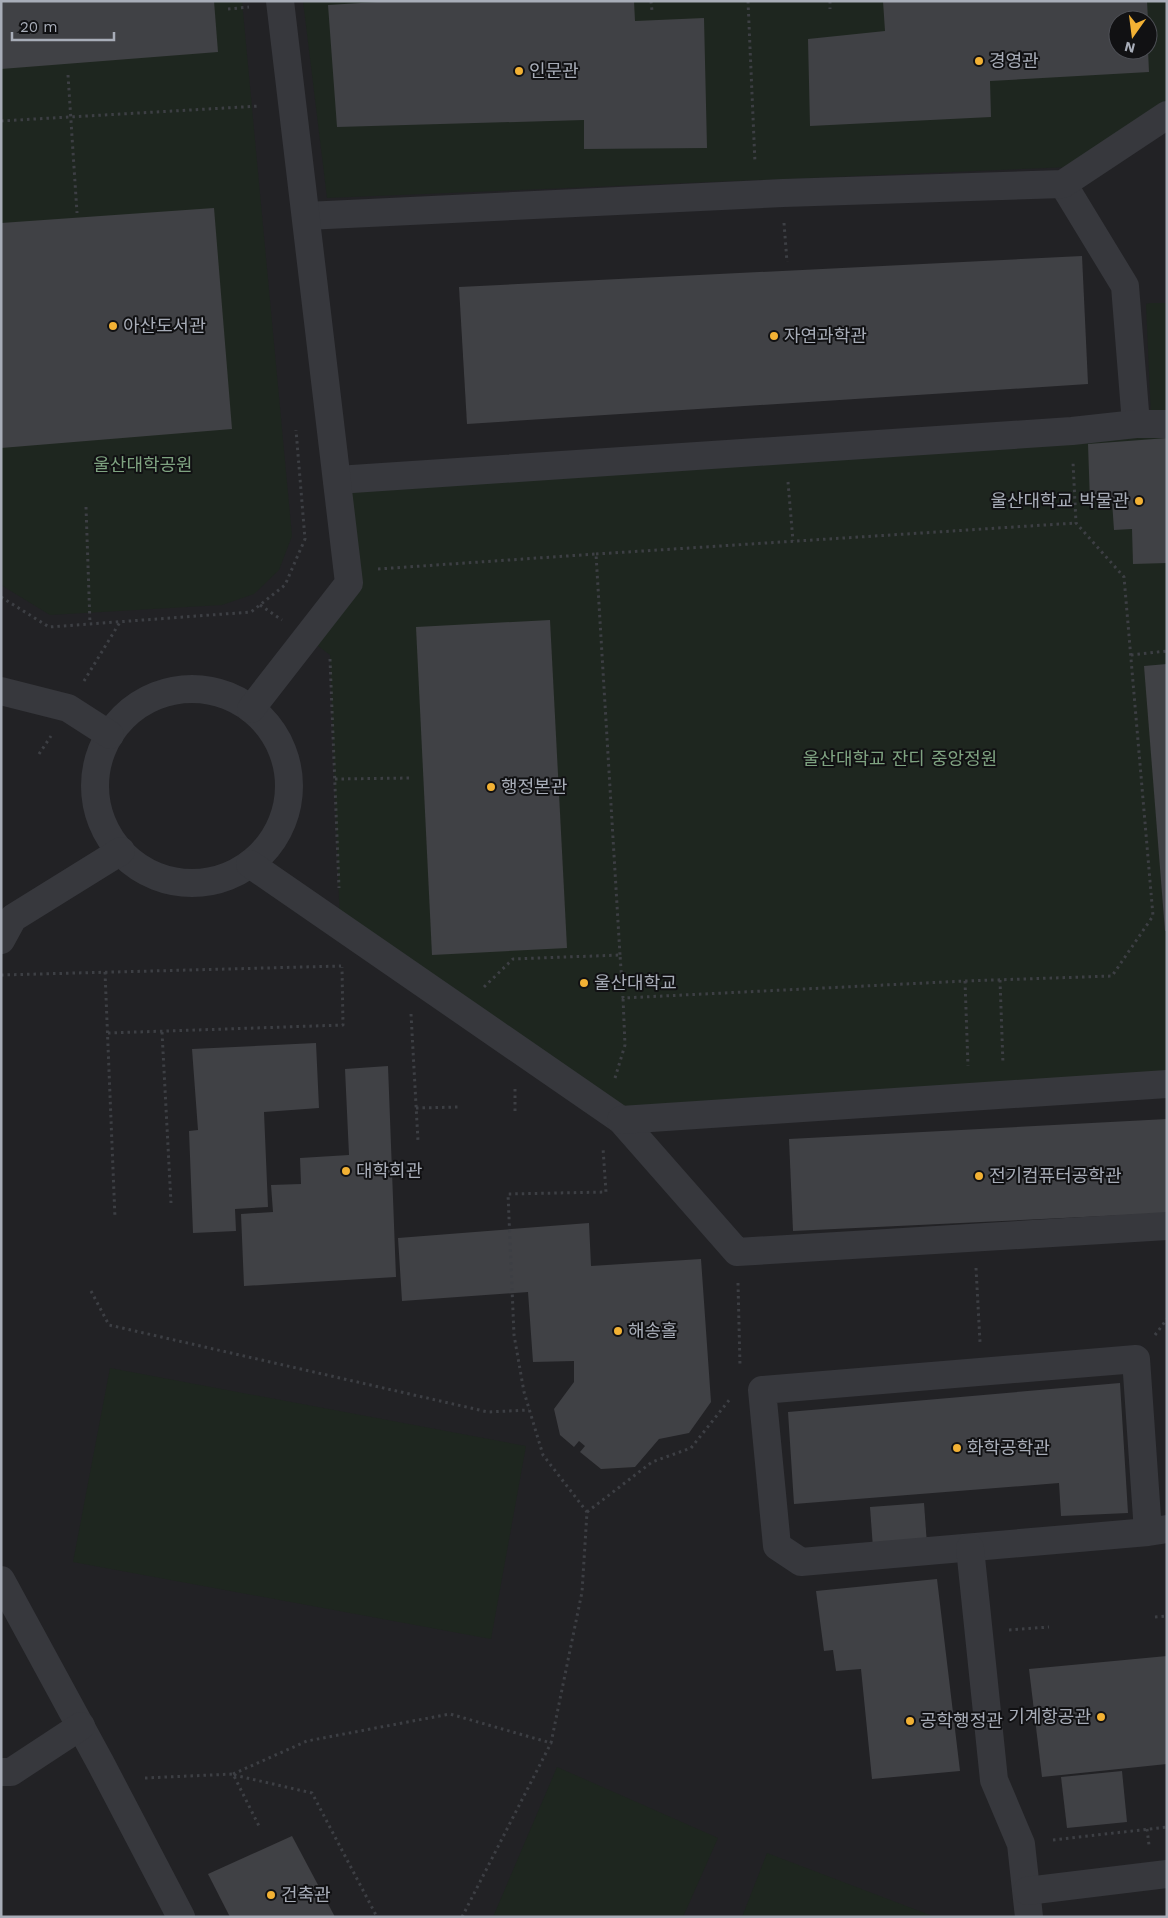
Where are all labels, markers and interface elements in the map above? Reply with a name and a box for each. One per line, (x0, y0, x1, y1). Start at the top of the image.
scale bar (12, 10, 115, 42)
north arrow (1108, 10, 1158, 60)
text: 20 m (20, 18, 58, 36)
text: N (1123, 39, 1137, 57)
place label: 경영관 (989, 50, 1039, 71)
marker: 경영관 (973, 55, 985, 67)
place label: 인문관 (529, 60, 579, 81)
marker: 인문관 (513, 65, 525, 77)
place label: 아산도서관 (123, 315, 206, 336)
marker: 아산도서관 (107, 320, 119, 332)
place label: 자연과학관 (784, 325, 867, 346)
marker: 자연과학관 (768, 330, 780, 342)
park label: 울산대학공원 (93, 454, 193, 475)
place label: 울산대학교 박물관 (990, 490, 1129, 511)
marker: 울산대학교 박물관 (1133, 495, 1145, 507)
park label: 울산대학교 잔디 중앙정원 (803, 748, 997, 769)
place label: 행정본관 (501, 776, 568, 797)
marker: 행정본관 (485, 781, 497, 793)
place label: 울산대학교 (594, 972, 677, 993)
marker: 울산대학교 (578, 977, 590, 989)
place label: 대학회관 (356, 1160, 423, 1181)
marker: 대학회관 (340, 1165, 352, 1177)
place label: 전기컴퓨터공학관 (989, 1165, 1122, 1186)
marker: 전기컴퓨터공학관 (973, 1170, 985, 1182)
place label: 해송홀 (628, 1320, 678, 1341)
marker: 해송홀 (612, 1325, 624, 1337)
place label: 화학공학관 (967, 1437, 1050, 1458)
marker: 화학공학관 (951, 1442, 963, 1454)
place label: 기계항공관 (1008, 1706, 1091, 1727)
place label: 공학행정관 (920, 1710, 1003, 1731)
marker: 기계항공관 (1095, 1711, 1107, 1723)
marker: 공학행정관 (904, 1715, 916, 1727)
place label: 건축관 (281, 1884, 331, 1905)
marker: 건축관 (265, 1889, 277, 1901)

